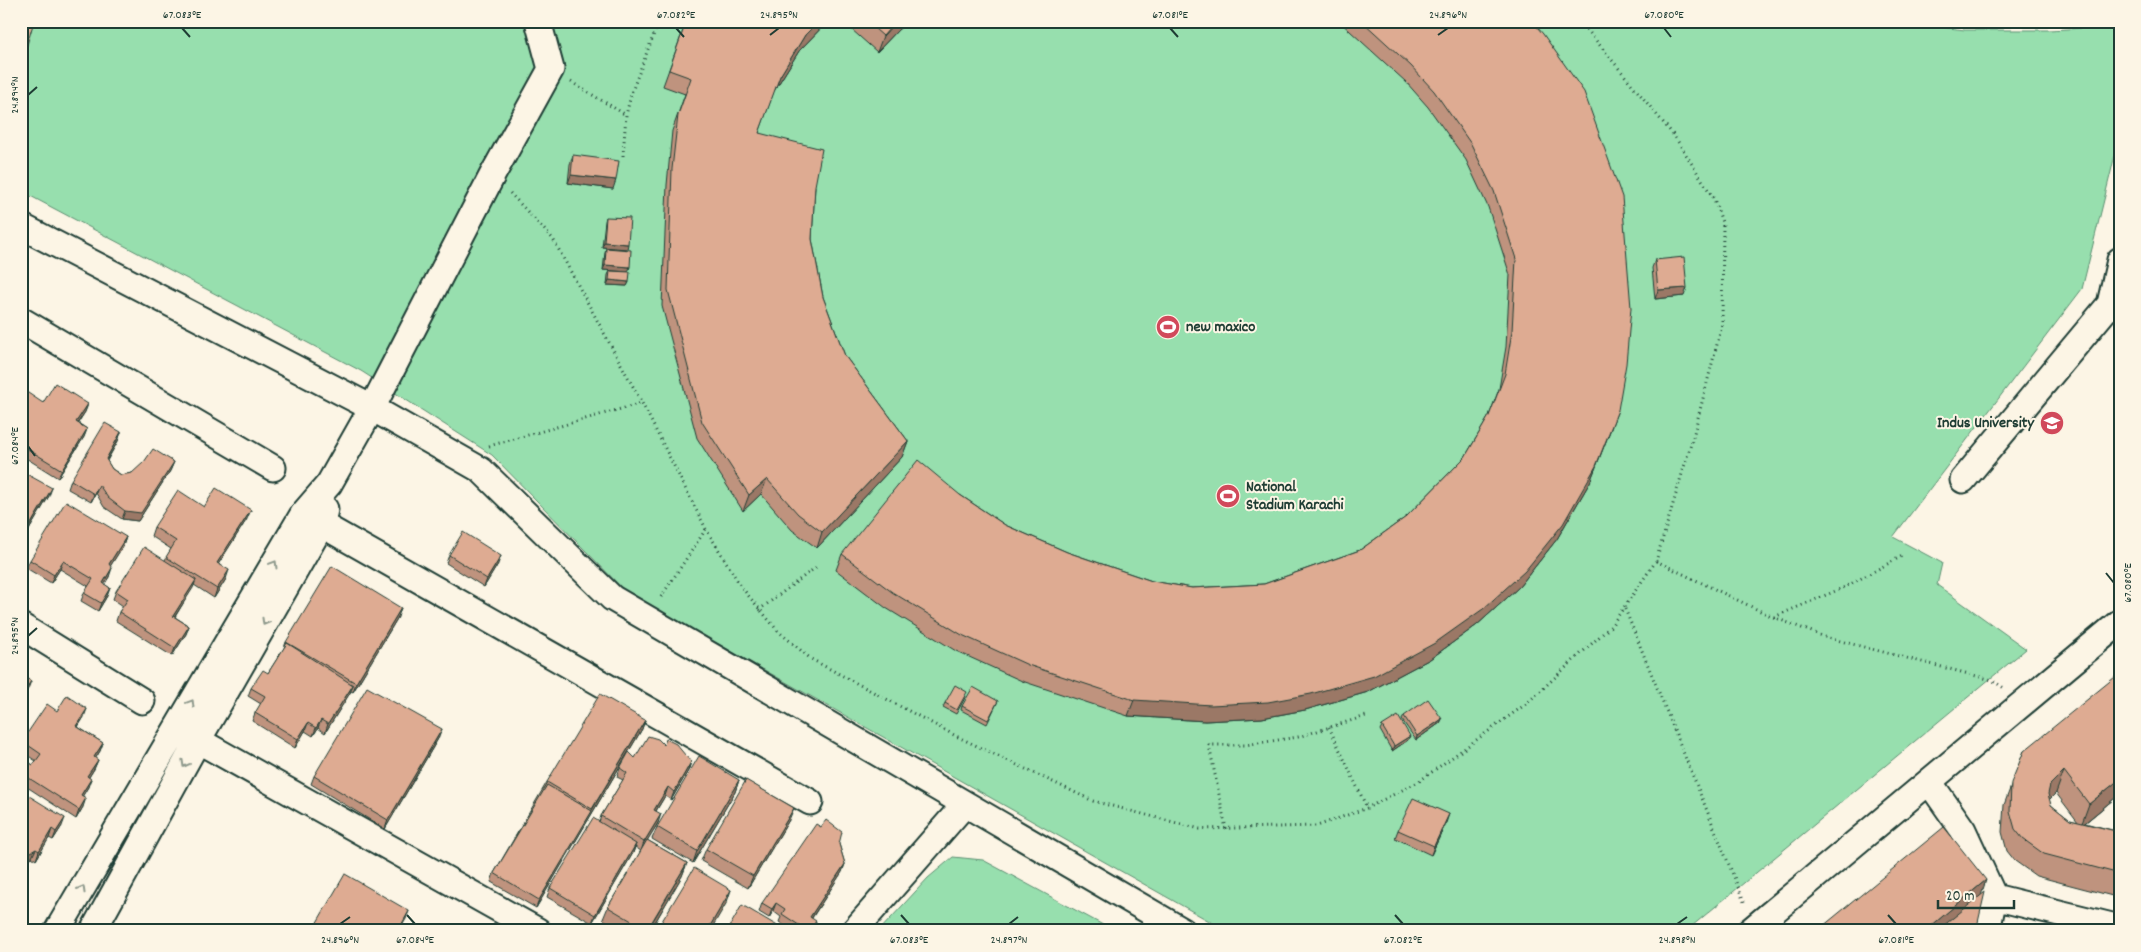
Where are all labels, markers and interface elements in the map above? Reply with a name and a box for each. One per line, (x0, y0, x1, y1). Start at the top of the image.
text: 67.083°E (163, 7, 202, 24)
text: 67.082°E (657, 7, 696, 24)
text: 24.895°N (760, 7, 798, 24)
text: 67.081°E (1152, 7, 1188, 24)
text: 24.896°N (1429, 7, 1467, 24)
text: 67.080°E (1644, 7, 1684, 24)
text: 24.894°N (7, 76, 24, 114)
sports icon: new maxico (1155, 314, 1181, 340)
place label: new maxico (1186, 316, 1255, 339)
school or university icon: Indus University (2039, 410, 2065, 436)
place label: Indus University (1937, 412, 2036, 435)
text: 67.084°E (7, 426, 24, 465)
place label: National Stadium Karachi (1246, 476, 1344, 517)
sports icon: National Stadium Karachi (1215, 483, 1241, 509)
one-way arrow (267, 560, 277, 569)
text: 67.080°E (2120, 563, 2137, 603)
text: 24.895°N (7, 617, 24, 655)
one-way arrow (262, 617, 272, 626)
one-way arrow (185, 700, 195, 709)
one-way arrow (181, 758, 191, 767)
scale bar (1938, 877, 2015, 909)
one-way arrow (76, 885, 86, 894)
text: 20 m (1946, 886, 1974, 908)
text: 24.896°N (321, 932, 359, 949)
text: 67.084°E (396, 932, 435, 949)
text: 67.083°E (890, 932, 929, 949)
text: 24.897°N (991, 932, 1028, 949)
text: 67.082°E (1384, 932, 1423, 949)
text: 24.898°N (1658, 932, 1696, 949)
text: 67.081°E (1878, 932, 1914, 949)

